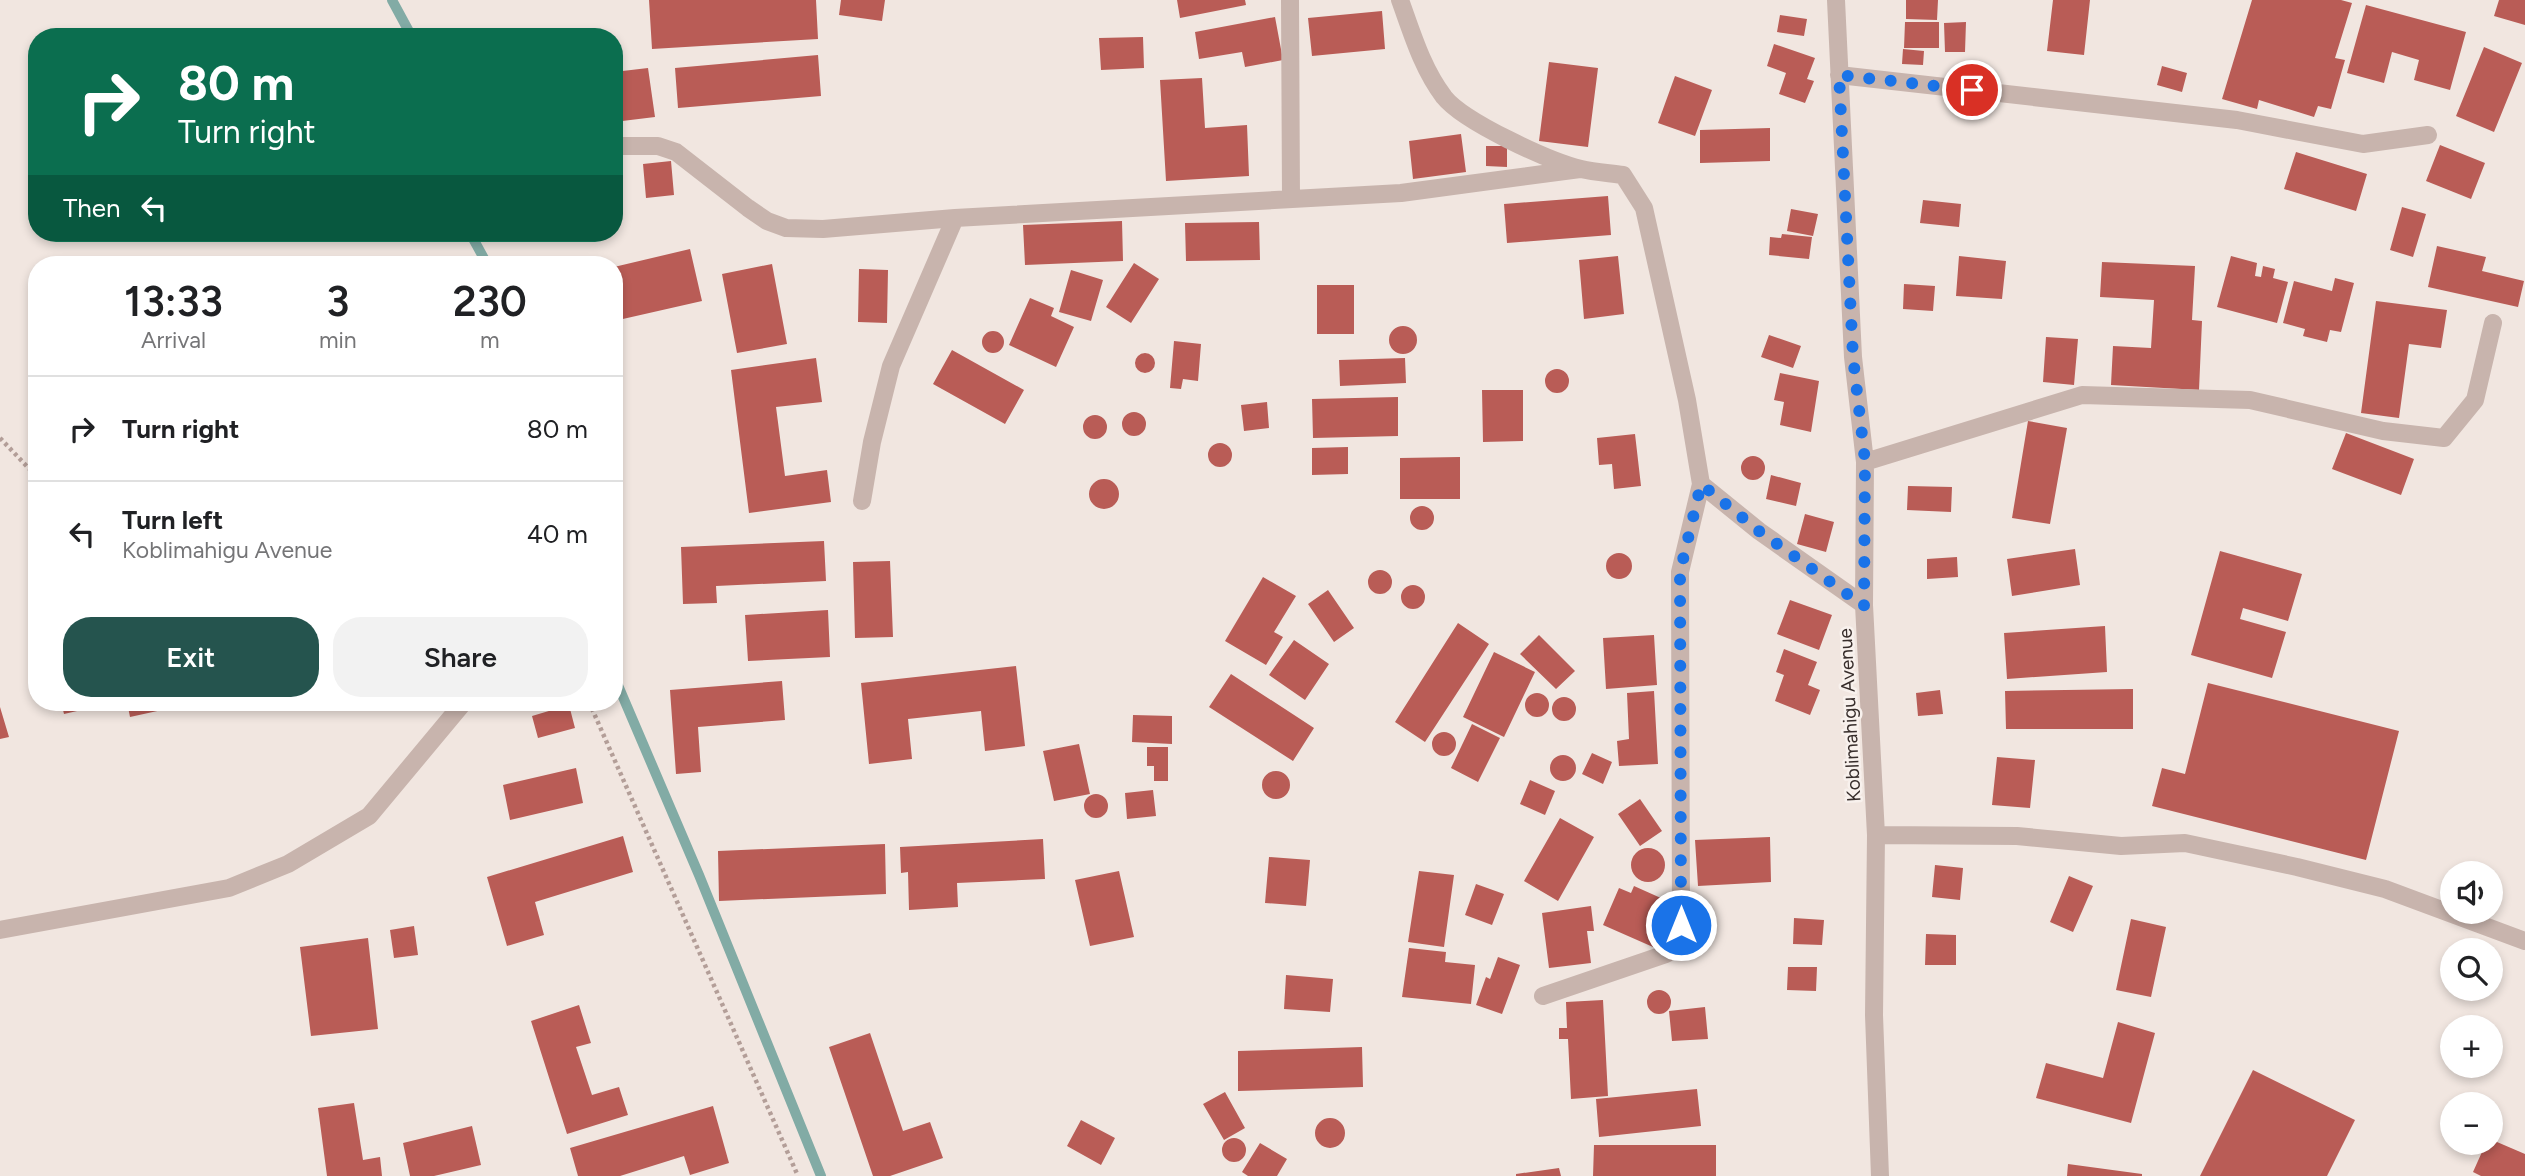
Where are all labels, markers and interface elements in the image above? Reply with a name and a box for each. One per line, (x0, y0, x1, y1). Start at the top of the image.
text: 80 m (178, 53, 294, 112)
icon: right (63, 56, 154, 147)
pin (1942, 60, 2002, 120)
icon: arrive (1953, 71, 1991, 109)
text: Turn right (178, 113, 316, 151)
icon: left (135, 189, 173, 227)
text: Then (63, 192, 121, 224)
text: 13:33 (124, 276, 223, 327)
text: 3 (326, 276, 349, 327)
text: 230 (453, 276, 527, 327)
text: Arrival (141, 326, 206, 354)
text: min (319, 326, 357, 354)
text: m (480, 326, 500, 354)
icon: right (63, 410, 101, 448)
text: Turn right (122, 413, 239, 445)
text: 80 m (527, 413, 588, 445)
text: Turn left (122, 504, 223, 536)
icon: left (63, 515, 101, 553)
text: 40 m (527, 518, 588, 550)
text: Koblimahigu Avenue (122, 536, 332, 564)
button: Exit (63, 617, 319, 697)
button: Share (333, 617, 588, 697)
street label: Koblimahigu Avenue (1833, 628, 1866, 802)
map controls (2440, 861, 2503, 1155)
button: sound (2440, 861, 2503, 924)
position arrow (1644, 888, 1718, 962)
button: search (2440, 938, 2503, 1001)
button: + (2440, 1015, 2503, 1078)
button: − (2440, 1092, 2503, 1155)

